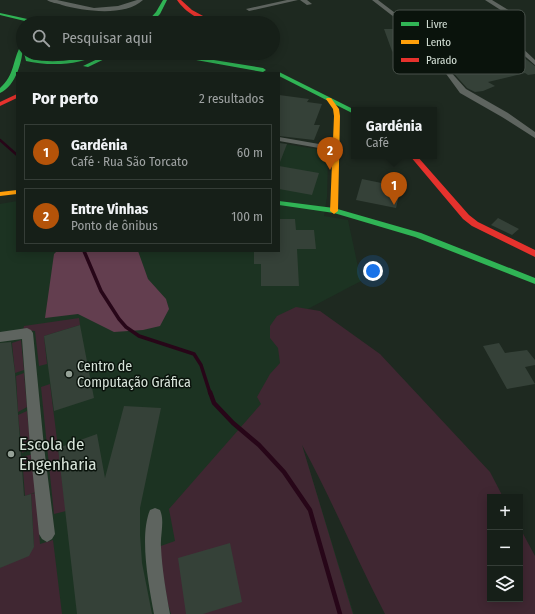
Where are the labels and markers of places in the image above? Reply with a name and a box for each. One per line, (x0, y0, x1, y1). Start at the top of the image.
pin: 2 (317, 137, 343, 170)
pin: 1 (381, 172, 407, 205)
place label: Centro de Computação Gráfica (77, 358, 191, 391)
marker: Centro de Computação Gráfica (64, 369, 74, 379)
place label: Escola de Engenharia (19, 434, 97, 475)
marker: Escola de Engenharia (6, 449, 16, 459)

